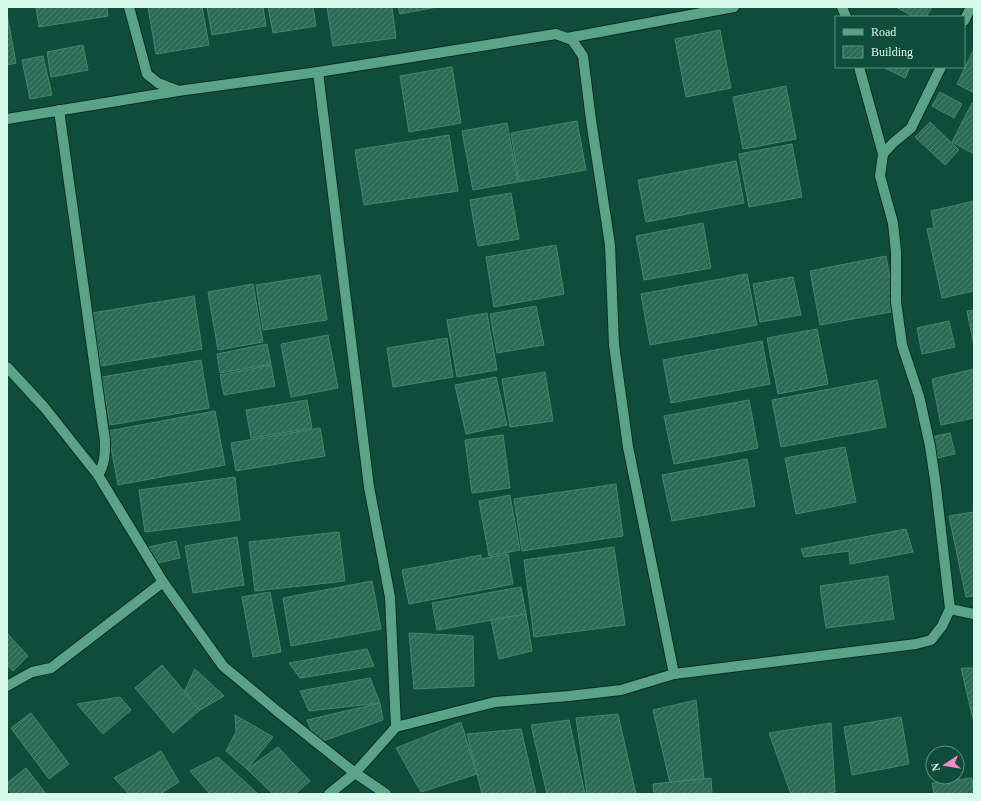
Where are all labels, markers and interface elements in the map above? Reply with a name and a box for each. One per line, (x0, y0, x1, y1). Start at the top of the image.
legend (835, 16, 965, 68)
text: Road (871, 25, 896, 39)
text: Building (871, 45, 913, 59)
north arrow (925, 745, 965, 785)
text: N (929, 762, 942, 772)

